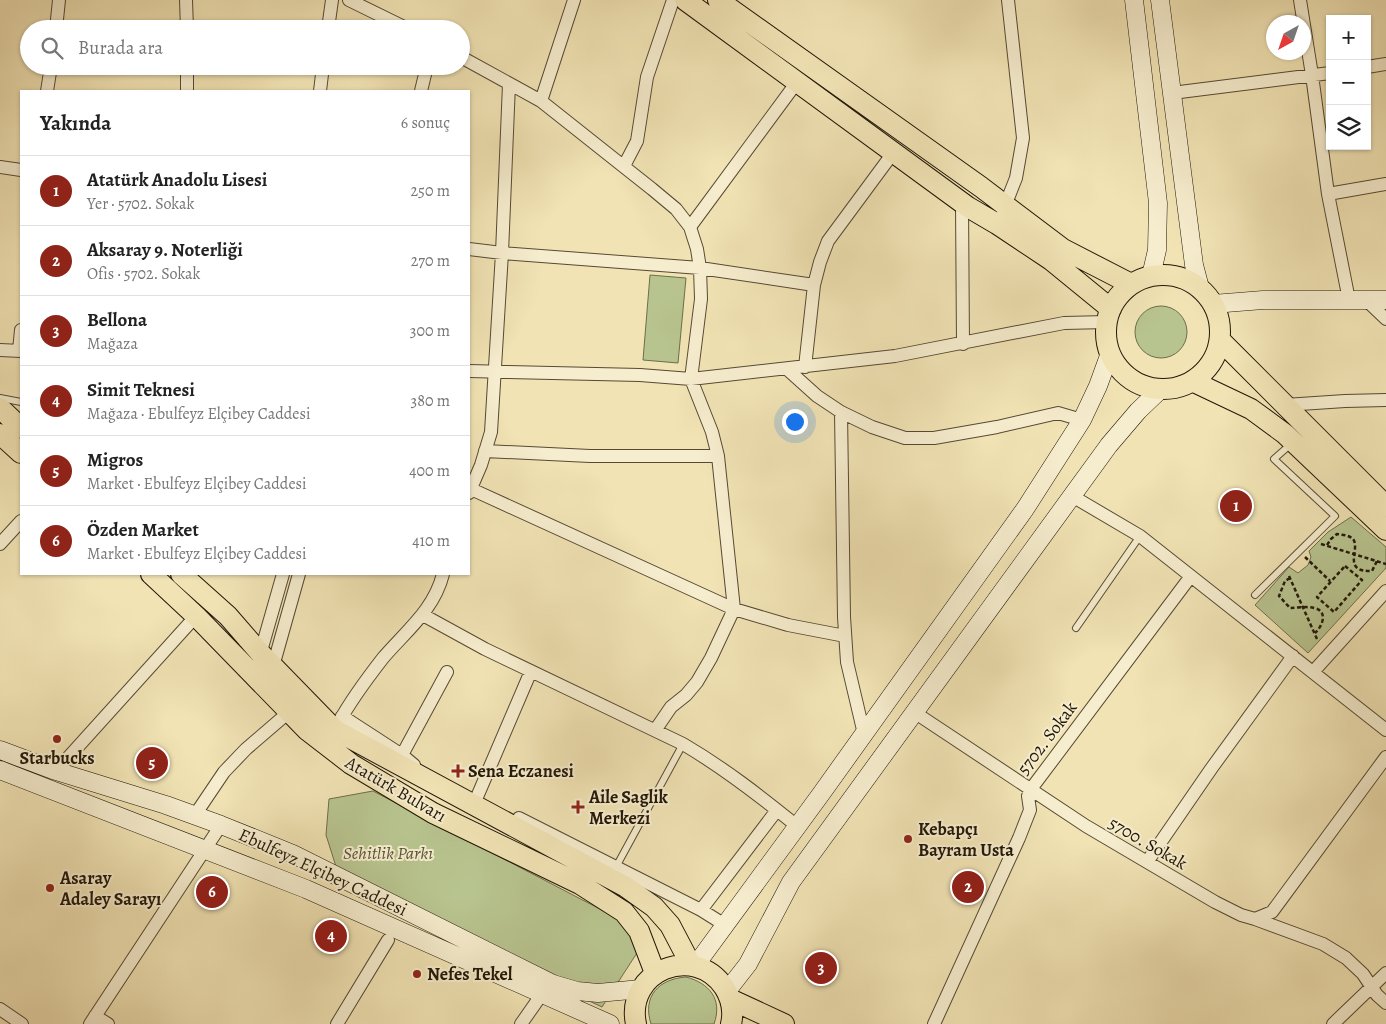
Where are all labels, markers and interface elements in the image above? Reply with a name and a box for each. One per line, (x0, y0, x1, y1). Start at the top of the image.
north arrow (1266, 15, 1311, 60)
map controls (1326, 15, 1371, 150)
button: + (1326, 15, 1371, 60)
search box (20, 20, 470, 75)
icon: search (38, 34, 66, 62)
text: Burada ara (78, 35, 163, 61)
button: − (1326, 60, 1371, 105)
button: layers (1326, 105, 1371, 150)
text: Yakında (40, 109, 111, 137)
text: 6 sonuç (401, 112, 450, 134)
text: Atatürk Anadolu Lisesi (87, 167, 267, 193)
text: 1 (53, 180, 59, 202)
text: 250 m (411, 180, 450, 202)
text: Yer · 5702. Sokak (87, 193, 194, 215)
text: Aksaray 9. Noterliği (87, 237, 243, 263)
text: 2 (52, 250, 60, 272)
text: 270 m (411, 250, 450, 272)
text: Ofis · 5702. Sokak (87, 263, 200, 285)
text: Bellona (87, 307, 147, 333)
text: 3 (53, 320, 59, 342)
text: 300 m (410, 320, 450, 342)
text: Mağaza (87, 333, 138, 355)
text: Simit Teknesi (87, 377, 195, 403)
text: 4 (52, 390, 60, 412)
text: 380 m (411, 390, 450, 412)
text: Mağaza · Ebulfeyz Elçibey Caddesi (87, 403, 310, 425)
your location (782, 409, 808, 435)
text: Migros (87, 447, 143, 473)
text: 5 (53, 460, 59, 482)
text: 400 m (409, 460, 450, 482)
text: Market · Ebulfeyz Elçibey Caddesi (87, 473, 307, 495)
pin: 1 (1220, 487, 1252, 525)
text: Özden Market (87, 517, 199, 543)
text: 6 (52, 530, 60, 552)
text: 410 m (412, 530, 450, 552)
text: Market · Ebulfeyz Elçibey Caddesi (87, 543, 307, 565)
street label: 5702. Sokak (1011, 696, 1083, 780)
marker: Starbucks (51, 733, 63, 745)
pin: 5 (136, 744, 168, 782)
place label: Starbucks (20, 746, 95, 770)
street label: Atatürk Bulvarı (340, 750, 451, 828)
place label: Sena Eczanesi (468, 759, 574, 783)
marker: Sena Eczanesi (452, 765, 464, 777)
place label: Aile Saglik Merkezi (588, 785, 669, 830)
marker: Aile Saglik Merkezi (571, 800, 585, 814)
street label: 5700. Sokak (1104, 811, 1192, 875)
place label: Kebapçı Bayram Usta (918, 817, 1014, 862)
street label: Ebulfeyz Elçibey Caddesi (235, 822, 411, 922)
marker: Kebapçı Bayram Usta (902, 833, 914, 845)
park label: Sehitlik Parkı (343, 841, 433, 865)
place label: Asaray Adaley Sarayı (59, 866, 161, 911)
pin: 2 (952, 868, 984, 906)
pin: 6 (196, 873, 228, 911)
marker: Asaray Adaley Sarayı (44, 882, 56, 894)
pin: 4 (315, 917, 347, 955)
pin: 3 (805, 949, 837, 987)
place label: Nefes Tekel (427, 962, 513, 986)
marker: Nefes Tekel (411, 968, 423, 980)

